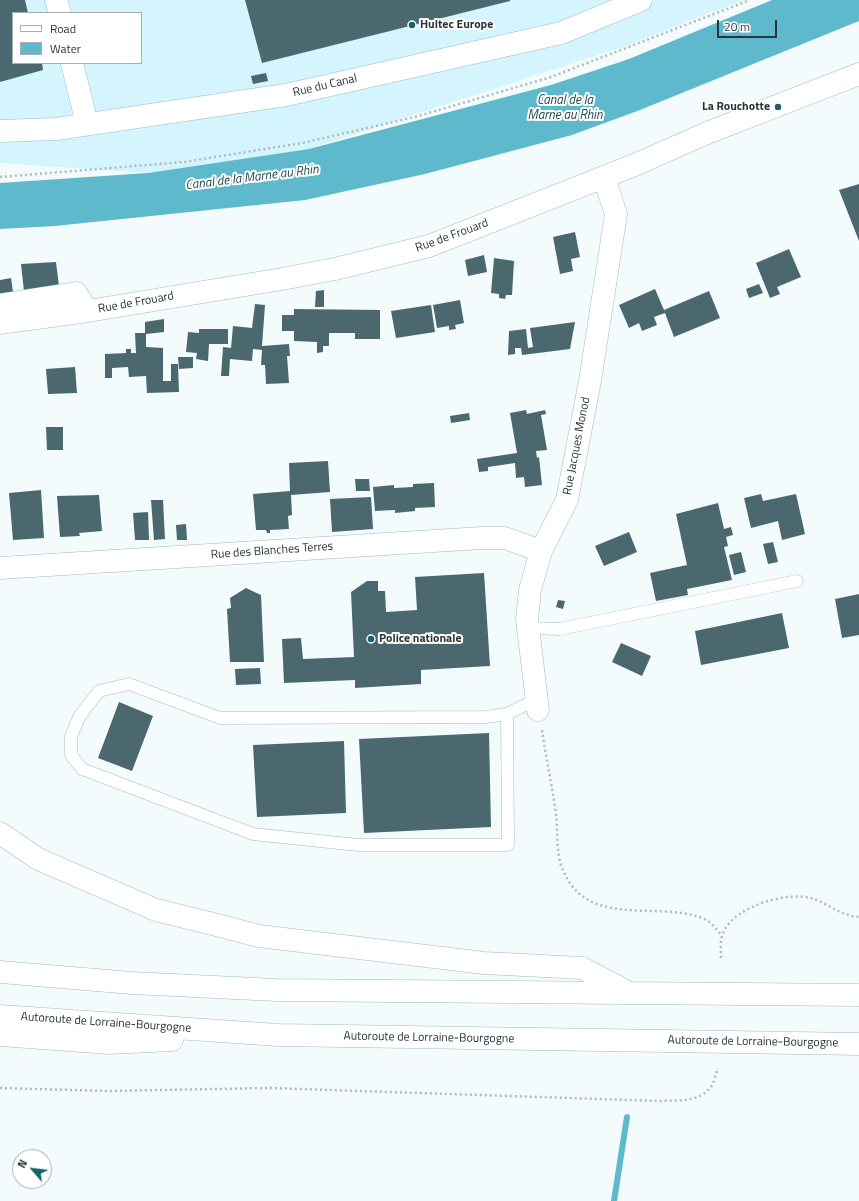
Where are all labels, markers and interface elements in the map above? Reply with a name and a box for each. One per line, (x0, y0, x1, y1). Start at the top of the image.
legend (12, 12, 142, 64)
scale bar (719, 12, 779, 38)
text: 20 m (724, 17, 750, 36)
place label: Hultec Europe (420, 18, 493, 32)
text: Road (50, 19, 76, 38)
marker: Hultec Europe (407, 20, 417, 30)
text: Water (50, 39, 81, 58)
street label: Rue du Canal (291, 72, 359, 100)
water label: Canal de la Marne au Rhin (528, 93, 602, 124)
place label: La Rouchotte (702, 100, 770, 114)
marker: La Rouchotte (773, 102, 783, 112)
water label: Canal de la Marne au Rhin (185, 162, 319, 194)
street label: Rue de Frouard (414, 216, 490, 256)
street label: Rue de Frouard (97, 289, 175, 317)
street label: Rue Jacques Monod (560, 396, 594, 496)
street label: Rue des Blanches Terres (210, 540, 334, 562)
place label: Police nationale (379, 632, 462, 646)
marker: Police nationale (366, 634, 376, 644)
street label: Autoroute de Lorraine-Bourgogne (20, 1010, 192, 1036)
street label: Autoroute de Lorraine-Bourgogne (343, 1029, 515, 1047)
street label: Autoroute de Lorraine-Bourgogne (667, 1033, 839, 1051)
north arrow (12, 1149, 52, 1189)
text: N (13, 1157, 31, 1171)

